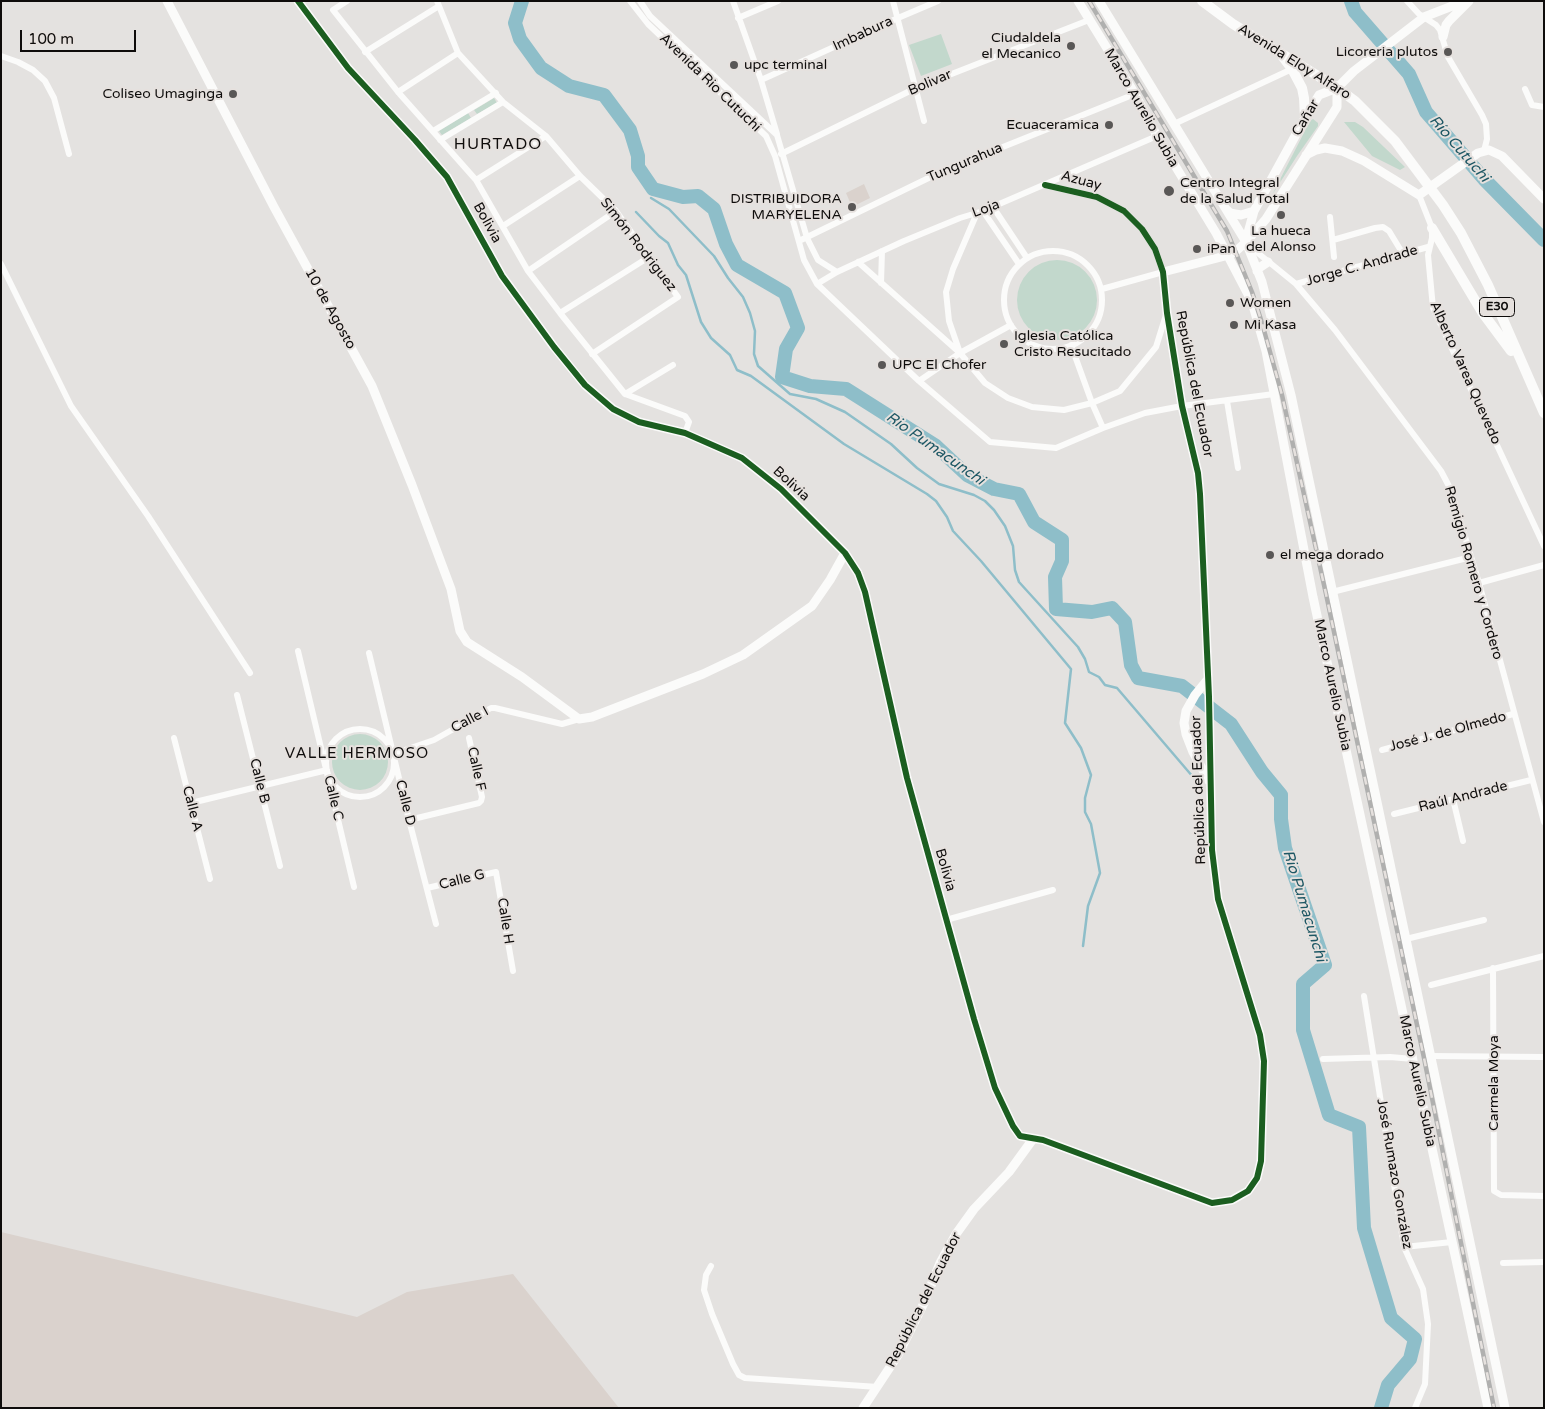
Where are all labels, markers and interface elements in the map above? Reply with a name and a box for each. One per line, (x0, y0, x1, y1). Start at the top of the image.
street label: Imbabura (830, 13, 896, 55)
scale bar (22, 20, 139, 52)
street label: Avenida Eloy Alfaro (1234, 20, 1354, 104)
text: 100 m (28, 30, 74, 48)
street label: Avenida Rio Cutuchi (656, 30, 764, 136)
place label: Ciudaldela el Mecanico (981, 30, 1061, 62)
marker: Ciudaldela el Mecanico (1065, 40, 1077, 52)
place label: Licoreria plutos (1336, 44, 1438, 60)
street label: Marco Aurelio Subia (1100, 46, 1182, 170)
marker: Licoreria plutos (1442, 46, 1454, 58)
place label: upc terminal (744, 57, 827, 73)
marker: upc terminal (728, 59, 740, 71)
street label: Bolivar (906, 66, 954, 100)
place label: Coliseo Umaginga (103, 86, 223, 102)
marker: Coliseo Umaginga (227, 88, 239, 100)
street label: Cañar (1289, 97, 1323, 139)
water label: Río Cutuchi (1425, 112, 1493, 186)
place label: Ecuaceramica (1006, 117, 1099, 133)
marker: Ecuaceramica (1103, 119, 1115, 131)
district label: HURTADO (453, 135, 543, 155)
street label: Tungurahua (925, 140, 1005, 186)
street label: Azuay (1059, 168, 1103, 194)
place label: Centro Integral de la Salud Total (1180, 175, 1289, 208)
marker: Centro Integral de la Salud Total (1162, 184, 1176, 198)
place label: DISTRIBUIDORA MARYELENA (730, 191, 842, 223)
street label: Simón Rodriguez (596, 195, 680, 295)
street label: Loja (970, 196, 1002, 222)
street label: Bolivia (469, 200, 505, 246)
marker: DISTRIBUIDORA MARYELENA (846, 201, 858, 213)
marker: La hueca del Alonso (1275, 209, 1287, 221)
place label: La hueca del Alonso (1246, 223, 1316, 256)
place label: iPan (1207, 241, 1236, 257)
street label: Jorge C. Andrade (1304, 242, 1420, 290)
marker: iPan (1191, 243, 1203, 255)
street label: 10 de Agosto (301, 266, 359, 352)
place label: Women (1240, 295, 1291, 311)
marker: Women (1224, 297, 1236, 309)
road number: E30 (1480, 298, 1514, 316)
street label: Alberto Varea Quevedo (1426, 299, 1504, 447)
street label: República del Ecuador (1172, 309, 1216, 459)
place label: Mi Kasa (1244, 317, 1296, 333)
marker: Mi Kasa (1228, 319, 1240, 331)
place label: Iglesia Católica Cristo Resucitado (1014, 328, 1131, 361)
marker: Iglesia Católica Cristo Resucitado (998, 338, 1010, 350)
place label: UPC El Chofer (892, 357, 986, 373)
marker: UPC El Chofer (876, 359, 888, 371)
water label: Rio Pumacunchi (882, 408, 988, 490)
street label: Bolivia (769, 463, 813, 505)
street label: Remigio Romero y Cordero (1440, 484, 1506, 662)
place label: el mega dorado (1280, 547, 1384, 563)
marker: el mega dorado (1264, 549, 1276, 561)
street label: Marco Aurelio Subia (1310, 618, 1354, 752)
street label: Calle I (448, 703, 492, 737)
street label: José J. de Olmedo (1388, 708, 1508, 756)
street label: República del Ecuador (1188, 715, 1210, 865)
district label: VALLE HERMOSO (283, 745, 431, 763)
street label: Calle F (463, 745, 489, 793)
street label: Calle B (245, 757, 273, 805)
street label: Calle C (320, 774, 346, 822)
street label: Calle D (391, 778, 419, 828)
street label: Raúl Andrade (1417, 778, 1509, 816)
street label: Calle A (178, 784, 206, 834)
street label: Bolivia (931, 847, 959, 893)
water label: Rio Pumacunchi (1278, 848, 1330, 964)
street label: Calle G (437, 866, 487, 894)
street label: Calle H (493, 897, 517, 945)
street label: Marco Aurelio Subia (1395, 1014, 1439, 1148)
street label: Carmela Moya (1486, 1035, 1502, 1131)
street label: José Rumazo González (1372, 1097, 1416, 1251)
street label: República del Ecuador (883, 1230, 965, 1370)

